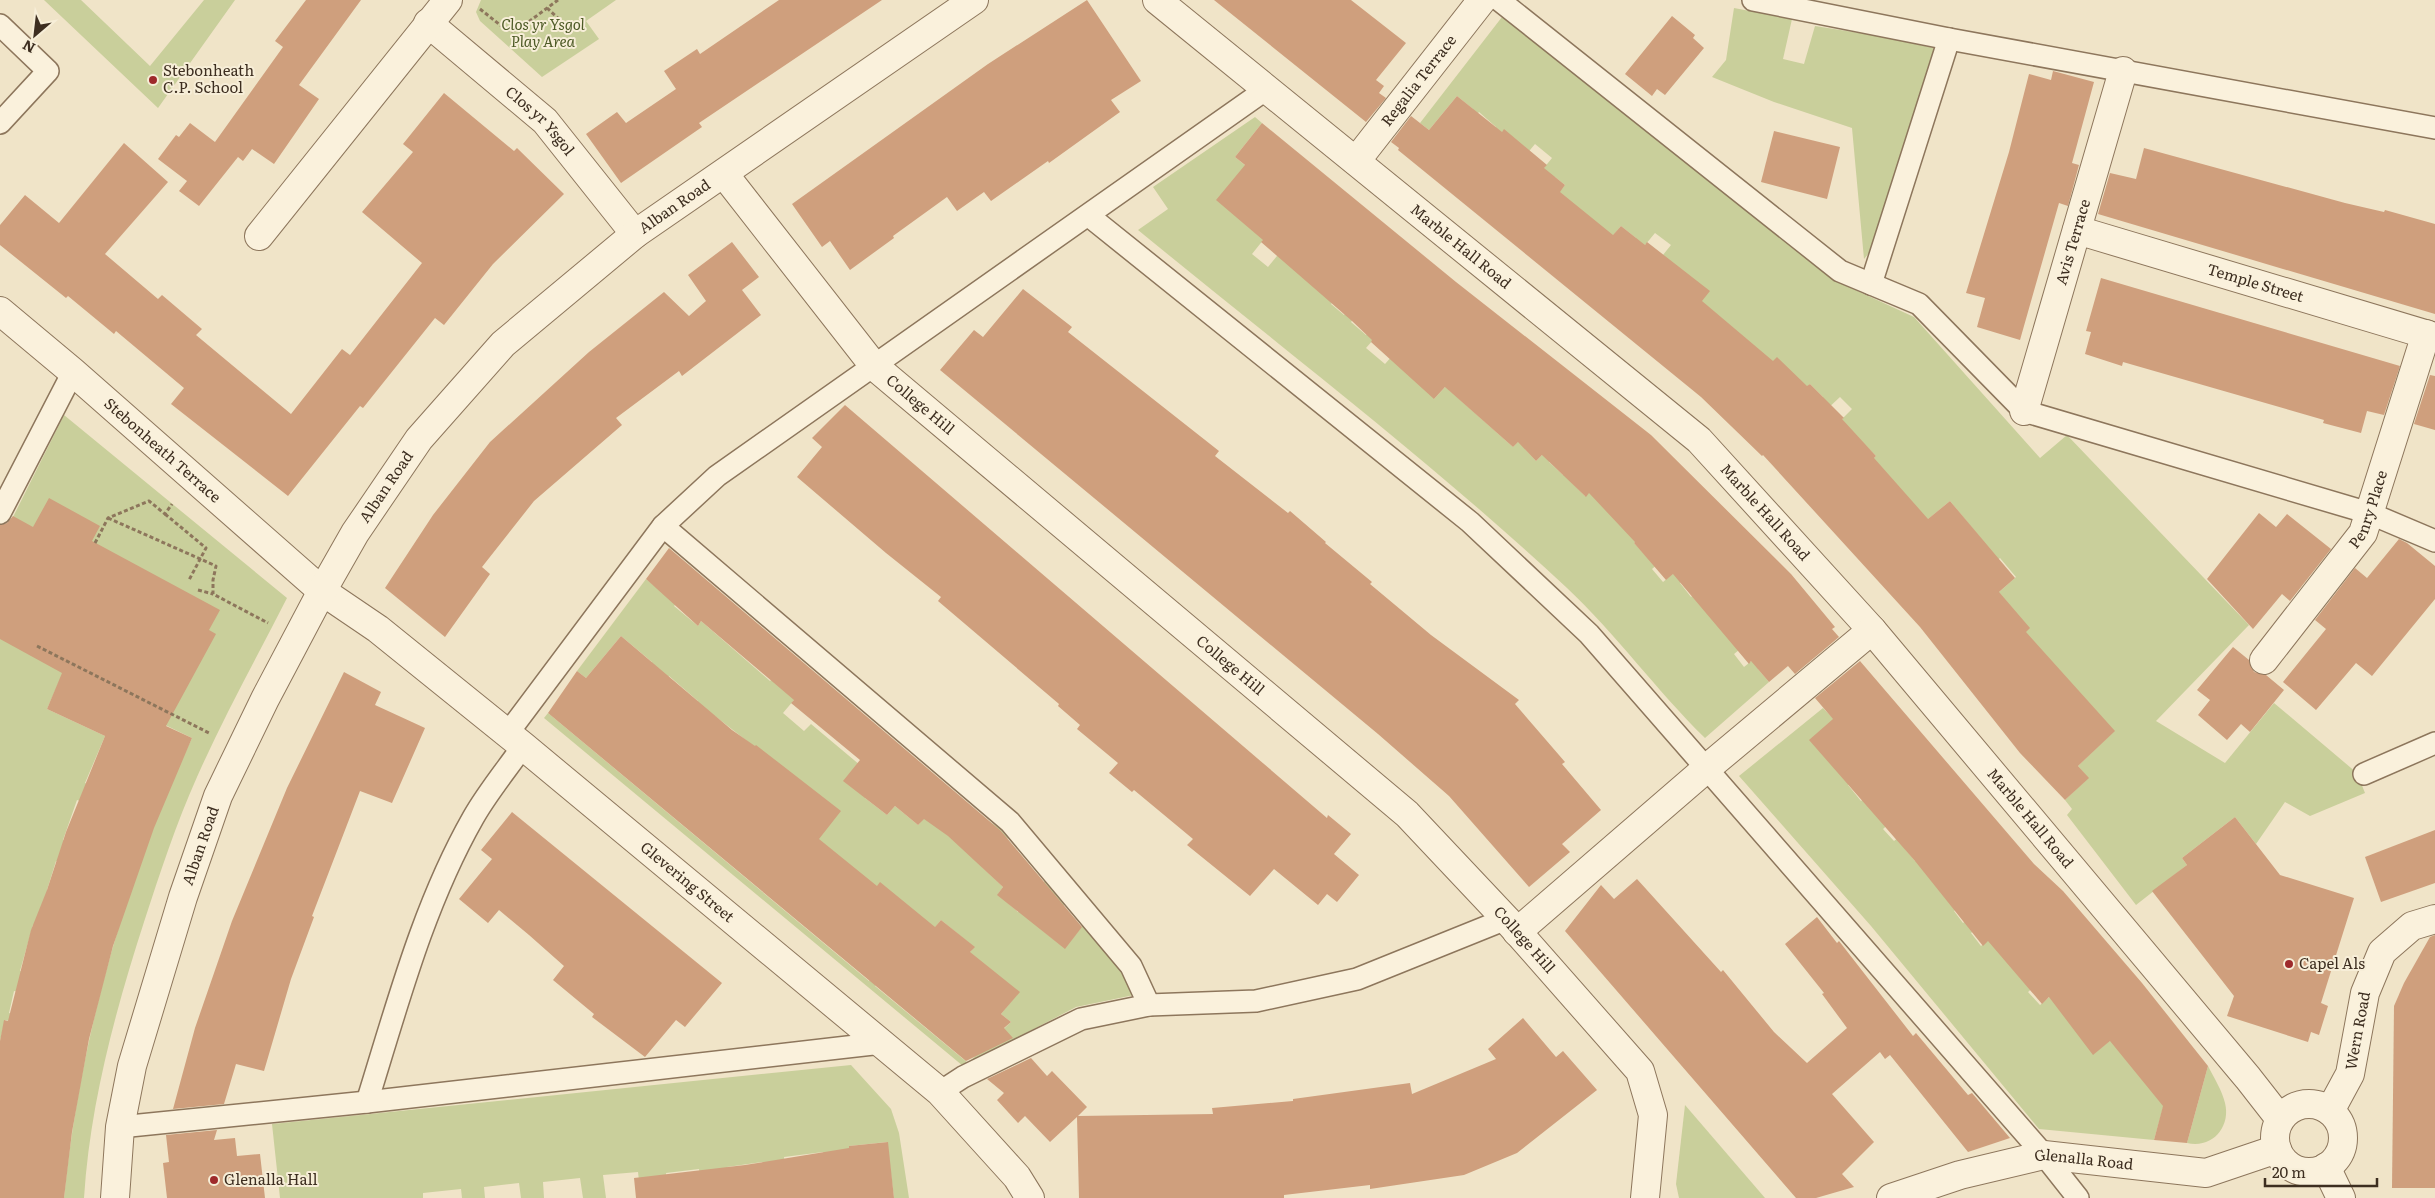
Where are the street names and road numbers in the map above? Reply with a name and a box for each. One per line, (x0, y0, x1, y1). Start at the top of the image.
street label: Regalia Terrace (1374, 29, 1461, 130)
street label: Clos yr Ysgol (501, 80, 581, 160)
street label: Alban Road (633, 172, 714, 238)
street label: Avis Terrace (2048, 196, 2095, 287)
street label: Marble Hall Road (1406, 197, 1517, 293)
street label: Temple Street (2205, 257, 2307, 307)
street label: College Hill (882, 368, 960, 439)
street label: Stebonheath Terrace (100, 391, 227, 507)
street label: Alban Road (352, 446, 418, 527)
street label: Marble Hall Road (1716, 458, 1816, 565)
street label: Penry Place (2342, 467, 2392, 553)
street label: College Hill (1192, 629, 1270, 700)
street label: Marble Hall Road (1982, 762, 2080, 872)
street label: Alban Road (175, 803, 224, 888)
street label: Glevering Street (636, 835, 740, 927)
street label: College Hill (1489, 900, 1562, 978)
street label: Wern Road (2338, 990, 2375, 1072)
street label: Glenalla Road (2031, 1142, 2135, 1175)

